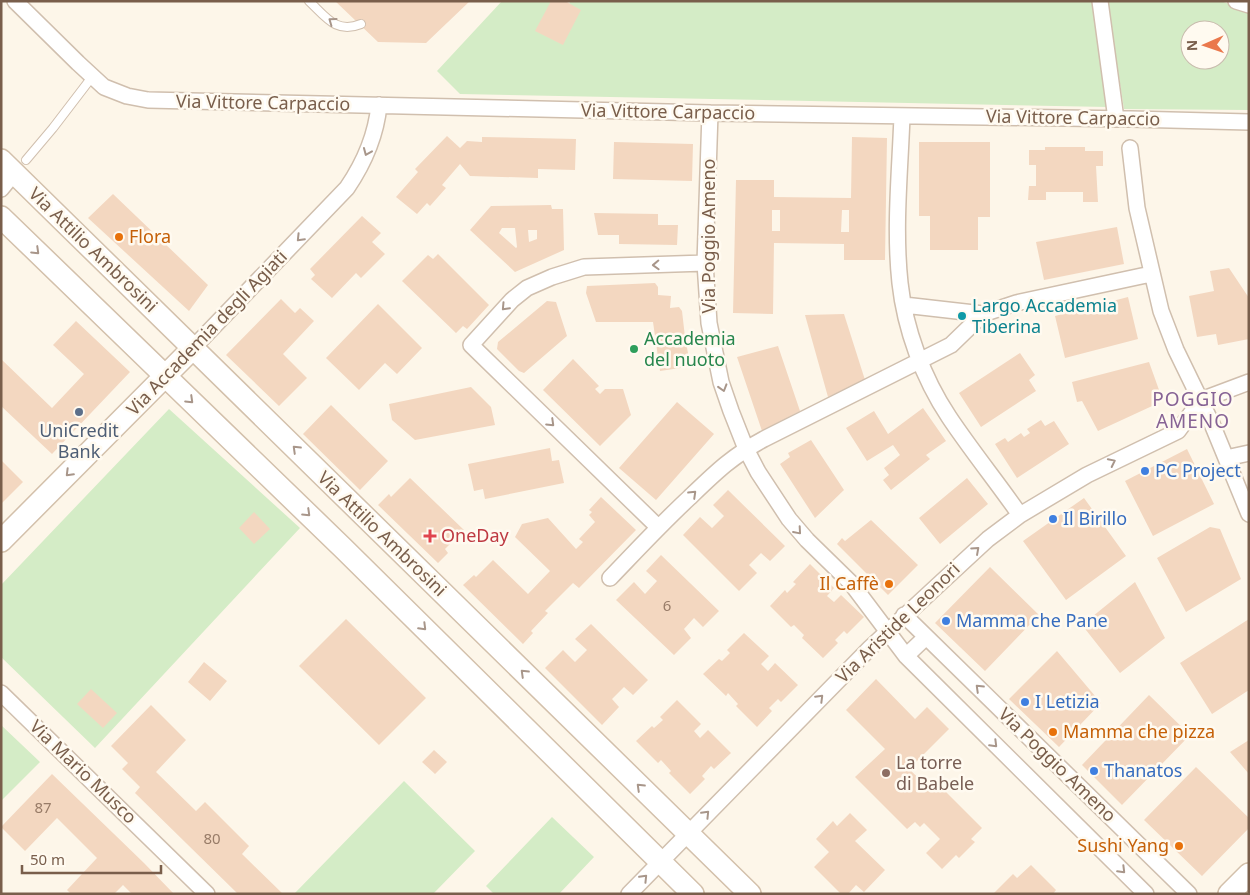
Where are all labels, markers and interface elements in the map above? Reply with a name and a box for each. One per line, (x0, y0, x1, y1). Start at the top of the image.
one-way arrow (329, 18, 338, 27)
north arrow (1180, 20, 1230, 70)
text: N (1182, 39, 1201, 51)
street label: Via Vittore Carpaccio (176, 88, 350, 116)
street label: Via Vittore Carpaccio (581, 97, 755, 125)
street label: Via Vittore Carpaccio (986, 103, 1160, 131)
one-way arrow (363, 147, 374, 156)
street label: Via Poggio Ameno (696, 159, 720, 313)
street label: Via Attilio Ambrosini (24, 181, 163, 317)
place label: Flora (129, 224, 171, 248)
marker: Flora (113, 231, 125, 243)
one-way arrow (297, 232, 306, 241)
street label: Via Accademia degli Agiati (121, 244, 292, 420)
one-way arrow (30, 245, 39, 254)
one-way arrow (652, 260, 660, 270)
place label: Largo Accademia Tiberina (972, 293, 1117, 338)
one-way arrow (502, 302, 511, 311)
marker: Largo Accademia Tiberina (956, 310, 968, 322)
place label: Accademia del nuoto (644, 326, 736, 371)
marker: Accademia del nuoto (628, 343, 640, 355)
one-way arrow (718, 383, 728, 391)
district label: POGGIO AMENO (1152, 386, 1234, 434)
one-way arrow (185, 395, 194, 404)
marker: UniCredit Bank (73, 406, 85, 418)
one-way arrow (545, 417, 554, 426)
place label: UniCredit Bank (39, 418, 119, 463)
one-way arrow (292, 446, 301, 455)
one-way arrow (1107, 458, 1116, 469)
place label: PC Project (1155, 458, 1241, 482)
street label: Via Attilio Ambrosini (313, 465, 452, 601)
marker: PC Project (1139, 465, 1151, 477)
one-way arrow (66, 467, 75, 476)
one-way arrow (687, 491, 696, 500)
place label: Il Birillo (1063, 506, 1127, 530)
one-way arrow (301, 508, 310, 517)
marker: Il Birillo (1047, 513, 1059, 525)
place label: OneDay (441, 523, 510, 547)
one-way arrow (793, 525, 802, 534)
marker: OneDay (423, 529, 437, 543)
one-way arrow (970, 547, 979, 556)
street label: Via Aristide Leonori (830, 557, 965, 688)
place label: Il Caffè (820, 571, 879, 595)
marker: Il Caffè (883, 578, 895, 590)
house number: 6 (663, 595, 671, 615)
place label: Mamma che Pane (956, 608, 1108, 632)
marker: Mamma che Pane (940, 615, 952, 627)
one-way arrow (417, 622, 426, 631)
one-way arrow (521, 670, 530, 679)
one-way arrow (976, 685, 985, 694)
place label: I Letizia (1035, 689, 1100, 713)
one-way arrow (815, 695, 824, 704)
marker: I Letizia (1019, 696, 1031, 708)
street label: Via Poggio Ameno (994, 702, 1122, 827)
street label: Via Mario Musco (25, 714, 142, 829)
place label: Mamma che pizza (1063, 719, 1215, 743)
marker: Mamma che pizza (1047, 726, 1059, 738)
one-way arrow (988, 738, 997, 747)
place label: La torre di Babele (896, 750, 974, 795)
place label: Thanatos (1104, 758, 1182, 782)
marker: Thanatos (1088, 765, 1100, 777)
marker: La torre di Babele (880, 767, 892, 779)
one-way arrow (637, 784, 646, 793)
house number: 87 (34, 797, 52, 817)
one-way arrow (700, 810, 709, 819)
house number: 80 (203, 828, 221, 848)
place label: Sushi Yang (1077, 833, 1169, 857)
marker: Sushi Yang (1173, 840, 1185, 852)
scale bar (22, 842, 161, 874)
text: 50 m (30, 849, 65, 869)
one-way arrow (1116, 864, 1125, 873)
one-way arrow (639, 874, 648, 883)

